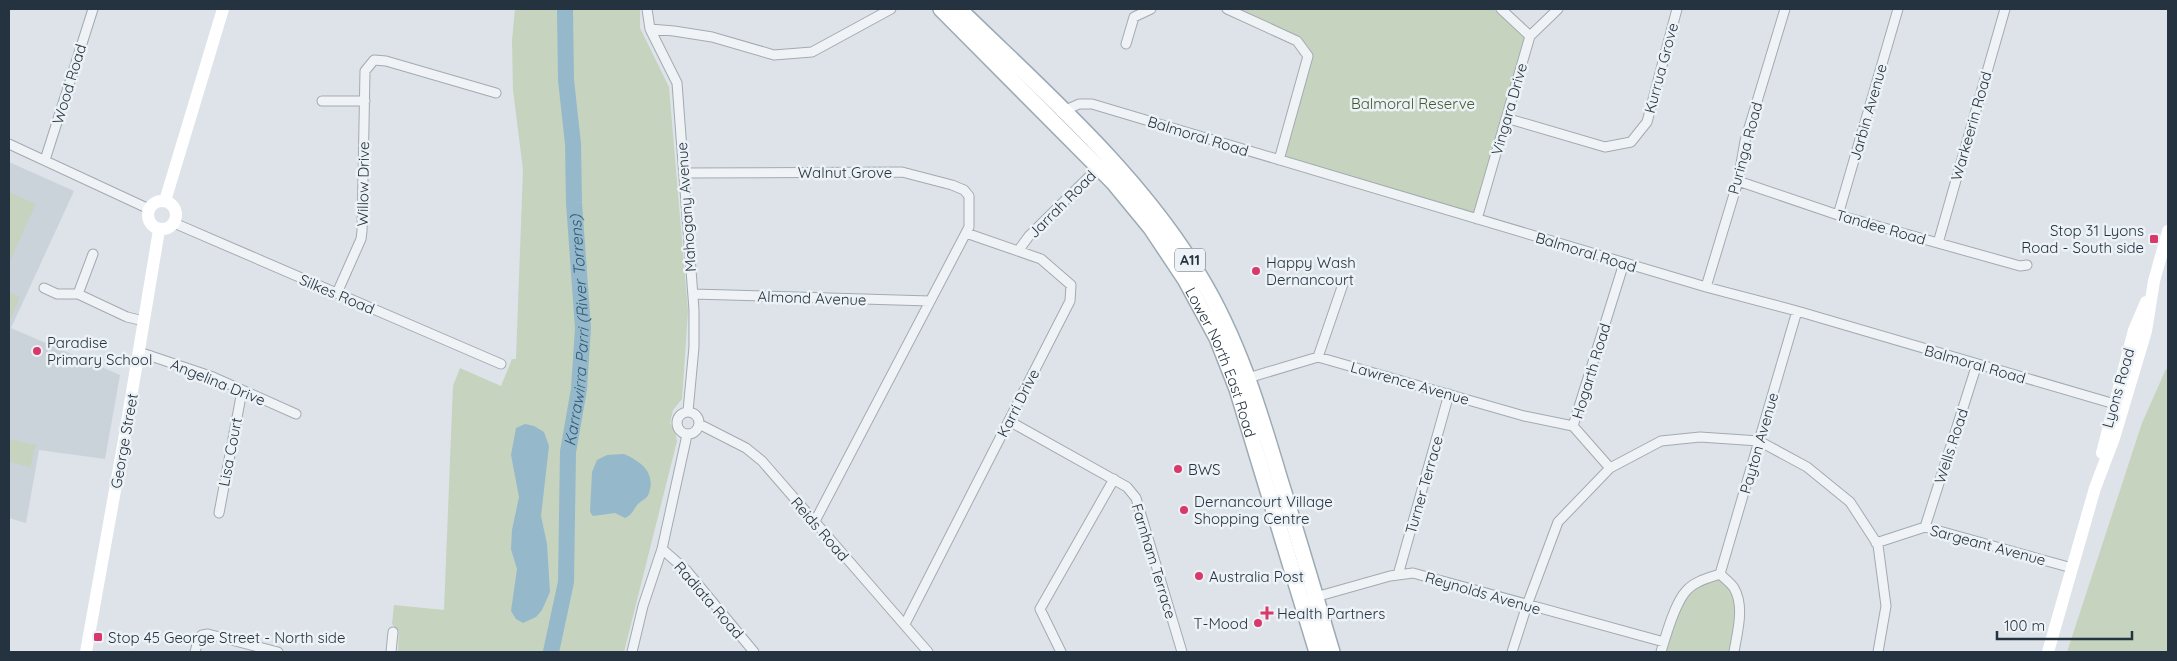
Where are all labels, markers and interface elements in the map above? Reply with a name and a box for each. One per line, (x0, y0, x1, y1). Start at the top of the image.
street label: Kurrua Grove (1640, 21, 1682, 115)
street label: Wood Road (48, 42, 90, 126)
street label: Vingara Drive (1487, 61, 1531, 157)
street label: Jarbin Avenue (1845, 61, 1891, 163)
street label: Warkeerin Road (1946, 69, 1996, 183)
park label: Balmoral Reserve (1351, 94, 1475, 113)
street label: Puringa Road (1724, 100, 1766, 196)
street label: Balmoral Road (1145, 112, 1251, 160)
street label: Willow Drive (353, 141, 373, 227)
street label: Mahogany Avenue (672, 142, 700, 272)
street label: Walnut Grove (798, 163, 892, 182)
street label: Jarrah Road (1024, 166, 1100, 242)
street label: Tandee Road (1834, 205, 1928, 249)
water label: Karrawirra Parri (River Torrens) (559, 213, 593, 448)
place label: Stop 31 Lyons Road - South side (2021, 221, 2144, 257)
street label: Balmoral Road (1533, 228, 1639, 276)
marker: Stop 31 Lyons Road - South side (2148, 233, 2160, 245)
road number: A11 (1175, 248, 1205, 272)
place label: Happy Wash Dernancourt (1266, 253, 1356, 289)
marker: Happy Wash Dernancourt (1250, 265, 1262, 277)
street label: Silkes Road (297, 270, 377, 318)
street label: Lower North East Road (1182, 284, 1261, 439)
street label: Almond Avenue (757, 287, 867, 309)
street label: Hogarth Road (1567, 321, 1615, 421)
place label: Paradise Primary School (47, 333, 152, 369)
street label: Balmoral Road (1922, 340, 2028, 388)
marker: Paradise Primary School (31, 345, 43, 357)
street label: Lyons Road (2098, 346, 2138, 430)
street label: Angelina Drive (168, 354, 268, 410)
street label: Lawrence Avenue (1349, 357, 1471, 409)
street label: Karri Drive (993, 366, 1043, 440)
street label: Payton Avenue (1735, 390, 1783, 496)
street label: George Street (106, 392, 142, 490)
street label: Wells Road (1930, 406, 1972, 486)
street label: Lisa Court (214, 416, 246, 488)
street label: Turner Terrace (1401, 434, 1447, 536)
place label: BWS (1188, 460, 1220, 479)
marker: BWS (1172, 463, 1184, 475)
place label: Dernancourt Village Shopping Centre (1194, 492, 1333, 528)
street label: Reids Road (787, 493, 853, 565)
street label: Farnham Terrace (1127, 501, 1181, 621)
marker: Dernancourt Village Shopping Centre (1178, 504, 1190, 516)
street label: Sargeant Avenue (1928, 520, 2048, 570)
street label: Radiata Road (670, 558, 748, 642)
place label: Australia Post (1209, 567, 1304, 586)
street label: Reynolds Avenue (1423, 567, 1543, 619)
marker: Australia Post (1193, 570, 1205, 582)
place label: Health Partners (1277, 604, 1385, 623)
marker: Health Partners (1261, 607, 1273, 619)
scale bar (1997, 608, 2132, 640)
place label: T-Mood (1193, 614, 1248, 633)
text: 100 m (2004, 616, 2045, 635)
marker: T-Mood (1252, 617, 1264, 629)
place label: Stop 45 George Street - North side (108, 628, 345, 647)
marker: Stop 45 George Street - North side (92, 631, 104, 643)

